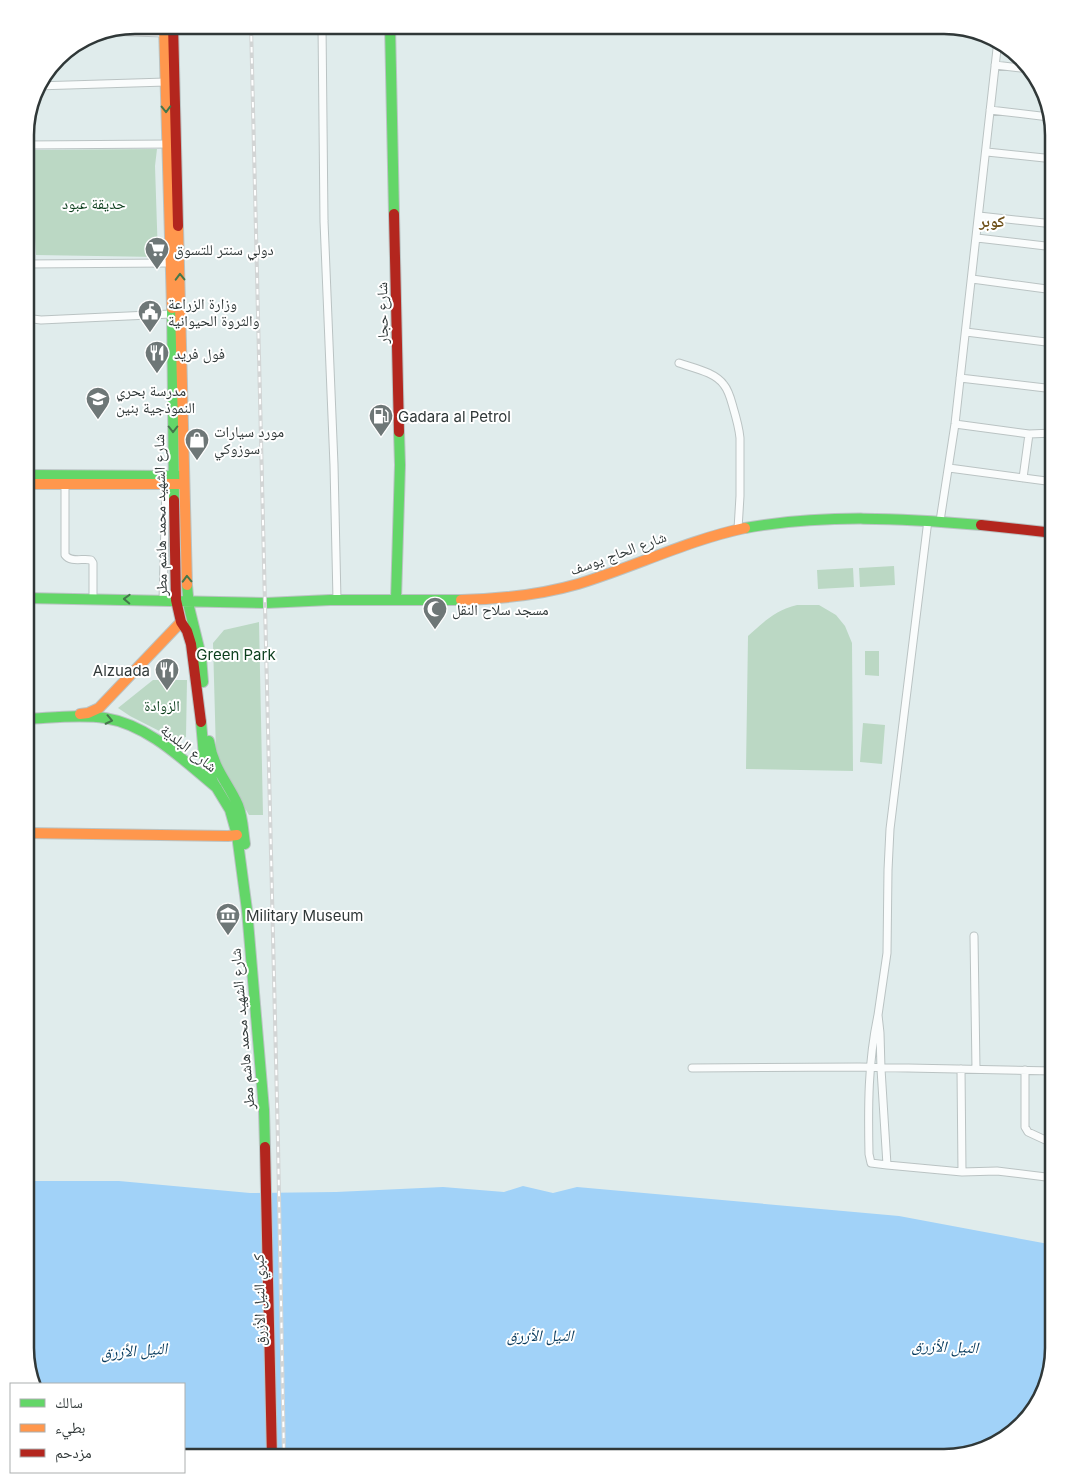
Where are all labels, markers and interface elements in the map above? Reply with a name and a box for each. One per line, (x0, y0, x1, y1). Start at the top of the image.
one-way arrow (161, 105, 171, 113)
park label: حديقة عبود (62, 194, 126, 213)
district label: كوبر (978, 211, 1005, 231)
supermarket icon: دولي سنتر للتسوق (144, 236, 170, 270)
place label: دولي سنتر للتسوق (174, 240, 274, 261)
one-way arrow (175, 273, 185, 280)
street label: شارع حجار (372, 282, 393, 345)
place label: وزارة الزراعة والثروة الحيوانية (168, 294, 260, 330)
public building icon: وزارة الزراعة والثروة الحيوانية (137, 299, 163, 333)
restaurant icon: فول فريد (144, 340, 170, 374)
place label: فول فريد (174, 344, 225, 364)
place label: مدرسة بحري النموذجية بنين (116, 381, 195, 418)
school or university icon: مدرسة بحري النموذجية بنين (85, 386, 111, 420)
fuel station icon: Gadara al Petrol (368, 403, 394, 437)
place label: Gadara al Petrol (398, 407, 511, 426)
place label: مورد سيارات سوزوكي (214, 422, 284, 460)
one-way arrow (168, 425, 178, 433)
shop icon: مورد سيارات سوزوكي (184, 427, 210, 461)
street label: شارع الشهيد محمد هاشم مطر (149, 434, 172, 597)
street label: شارع الحاج يوسف (567, 527, 669, 580)
one-way arrow (181, 575, 192, 583)
one-way arrow (123, 594, 131, 605)
mosque icon: مسجد سلاح النقل (422, 596, 448, 630)
place label: مسجد سلاح النقل (452, 600, 549, 620)
park label: Green Park (196, 645, 276, 664)
restaurant icon: Alzuada (154, 657, 180, 691)
place label: Alzuada (93, 661, 150, 680)
park label: الزوادة (144, 696, 180, 715)
one-way arrow (104, 714, 113, 725)
street label: شارع البلدية (156, 720, 221, 777)
museum icon: Military Museum (215, 902, 241, 936)
place label: Military Museum (246, 906, 363, 925)
street label: شارع الشهيد محمد هاشم مطر (225, 947, 260, 1112)
street label: كبري النيل الأزرق (249, 1254, 272, 1346)
water label: النيل الأزرق (507, 1325, 575, 1346)
water label: النيل الأزرق (911, 1335, 981, 1358)
water label: النيل الأزرق (100, 1338, 170, 1363)
legend (10, 1383, 185, 1473)
text: سالك (55, 1393, 83, 1412)
text: بطيء (55, 1418, 85, 1440)
text: مزدحم (55, 1443, 92, 1463)

